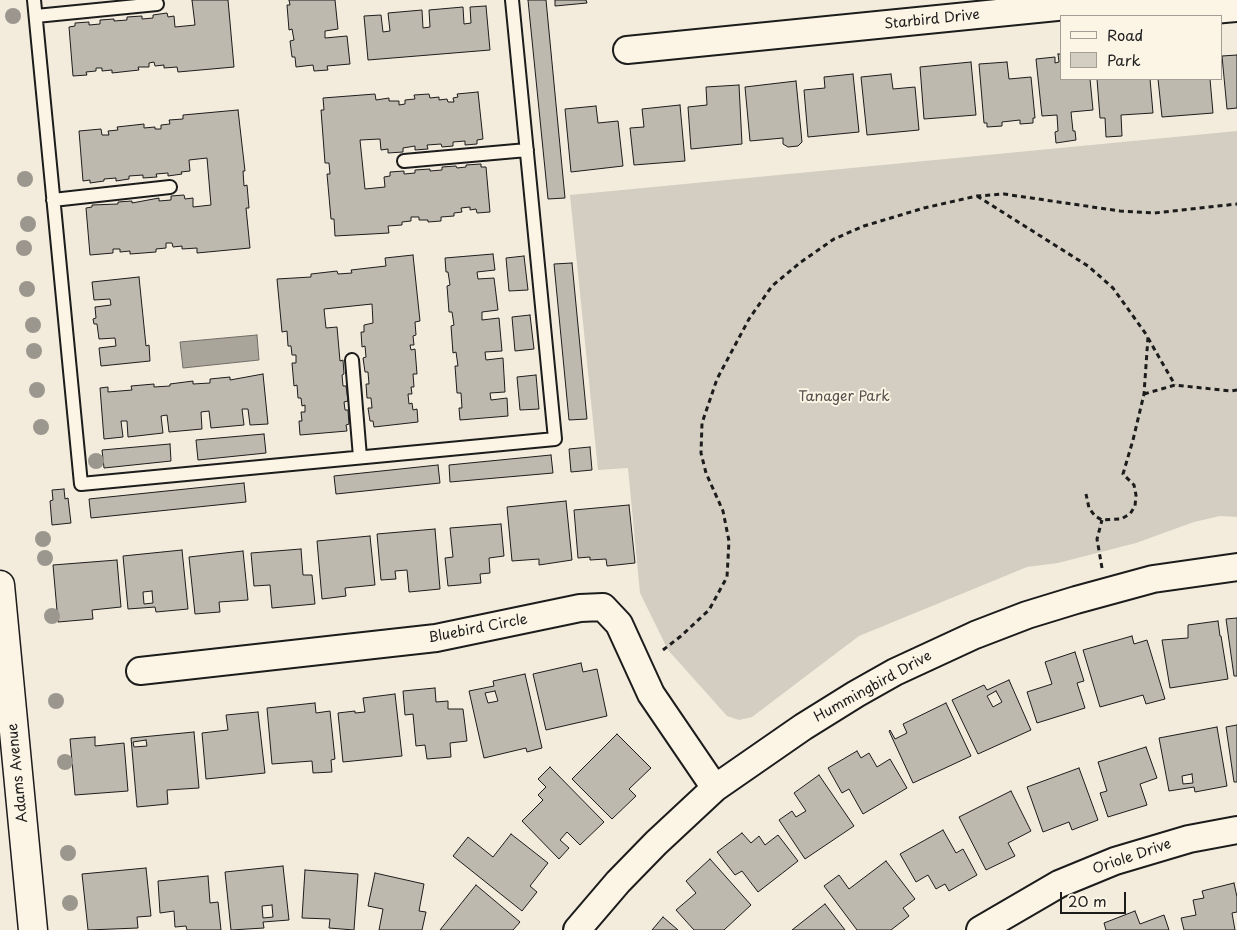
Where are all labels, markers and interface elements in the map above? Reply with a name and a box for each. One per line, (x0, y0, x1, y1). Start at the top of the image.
street label: Starbird Drive (883, 7, 981, 33)
legend (1060, 15, 1222, 80)
text: Road (1107, 23, 1143, 46)
text: Park (1107, 48, 1141, 71)
park label: Tanager Park (798, 389, 890, 405)
street label: Bluebird Circle (427, 611, 529, 647)
street label: Hummingbird Drive (811, 648, 935, 726)
street label: Adams Avenue (4, 722, 32, 824)
street label: Oriole Drive (1090, 836, 1174, 878)
scale bar (1062, 882, 1128, 914)
text: 20 m (1068, 889, 1107, 912)

